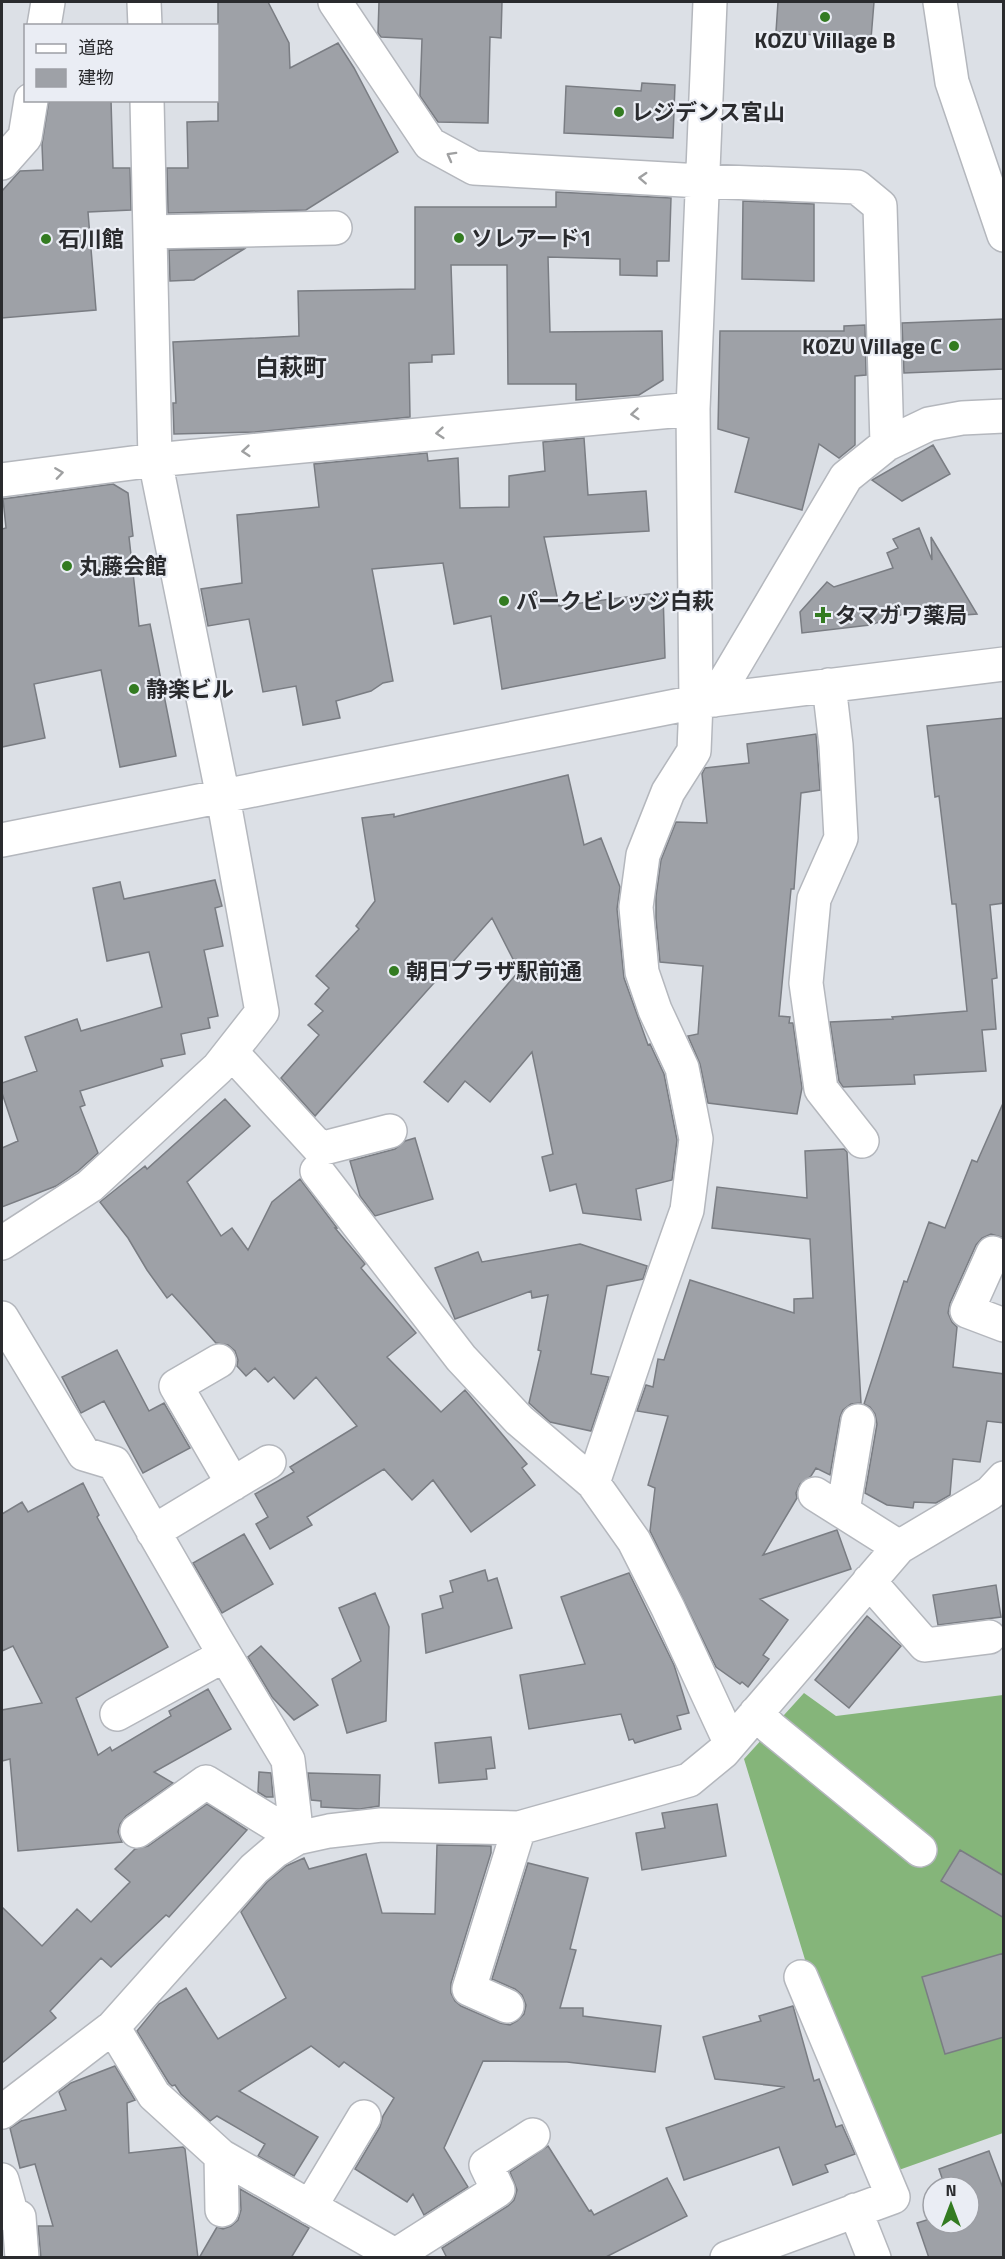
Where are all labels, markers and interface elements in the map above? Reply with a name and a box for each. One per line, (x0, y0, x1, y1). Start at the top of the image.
marker: KOZU Village B (818, 10, 832, 24)
place label: KOZU Village B (754, 23, 896, 57)
legend (24, 24, 219, 102)
text: 道路 (78, 34, 114, 61)
text: 建物 (78, 64, 114, 91)
place label: レジデンス宮山 (631, 95, 785, 129)
marker: レジデンス宮山 (612, 105, 626, 119)
one-way arrow (447, 152, 458, 163)
one-way arrow (639, 171, 648, 184)
place label: ソレアード1 (471, 221, 592, 255)
place label: 石川館 (58, 222, 124, 256)
marker: ソレアード1 (452, 231, 466, 245)
marker: 石川館 (39, 232, 53, 246)
place label: KOZU Village C (802, 329, 942, 363)
marker: KOZU Village C (947, 339, 961, 353)
district label: 白萩町 (255, 349, 327, 385)
one-way arrow (630, 407, 639, 420)
one-way arrow (436, 426, 445, 439)
one-way arrow (242, 444, 251, 457)
one-way arrow (55, 467, 64, 479)
place label: 丸藤会館 (79, 549, 167, 583)
marker: 丸藤会館 (60, 559, 74, 573)
place label: パークビレッジ白萩 (516, 584, 714, 618)
marker: パークビレッジ白萩 (497, 594, 511, 608)
place label: タマガワ薬局 (835, 598, 967, 632)
marker: タマガワ薬局 (816, 608, 830, 622)
place label: 静楽ビル (146, 672, 234, 706)
marker: 静楽ビル (127, 682, 141, 696)
place label: 朝日プラザ駅前通 (406, 954, 582, 988)
marker: 朝日プラザ駅前通 (387, 964, 401, 978)
north arrow (921, 2175, 981, 2235)
text: N (945, 2178, 957, 2202)

